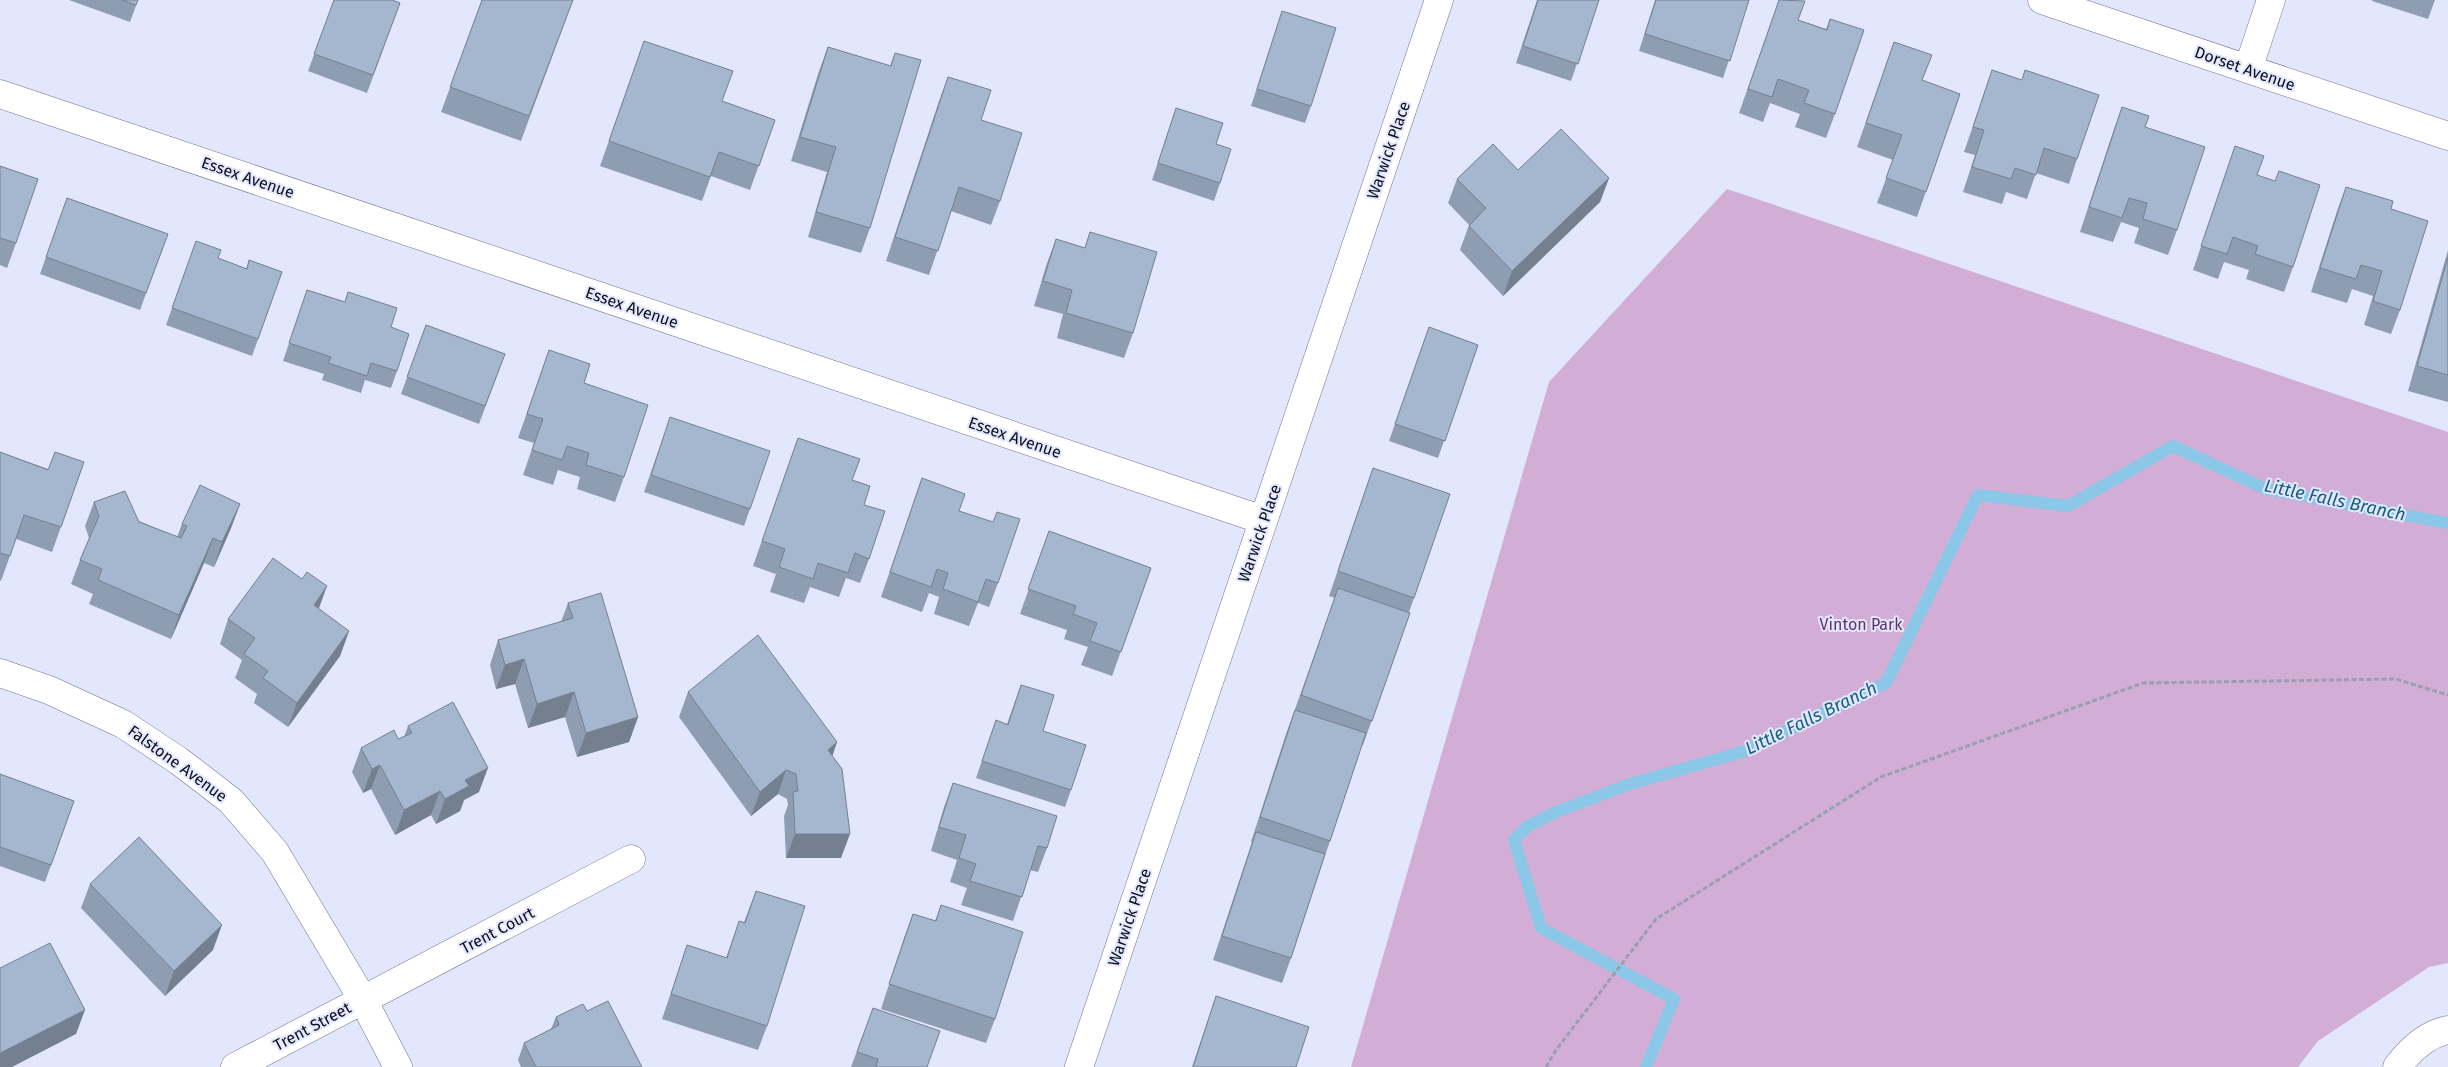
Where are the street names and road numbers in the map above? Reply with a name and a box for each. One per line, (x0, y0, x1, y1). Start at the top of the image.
street label: Dorset Avenue (2192, 42, 2298, 95)
street label: Warwick Place (1363, 99, 1414, 202)
street label: Essex Avenue (199, 153, 297, 202)
street label: Essex Avenue (583, 283, 681, 332)
street label: Essex Avenue (966, 413, 1064, 462)
street label: Warwick Place (1234, 482, 1285, 585)
street label: Falstone Avenue (124, 721, 231, 806)
street label: Warwick Place (1104, 866, 1155, 969)
street label: Trent Court (457, 903, 538, 958)
street label: Trent Street (270, 998, 354, 1055)

